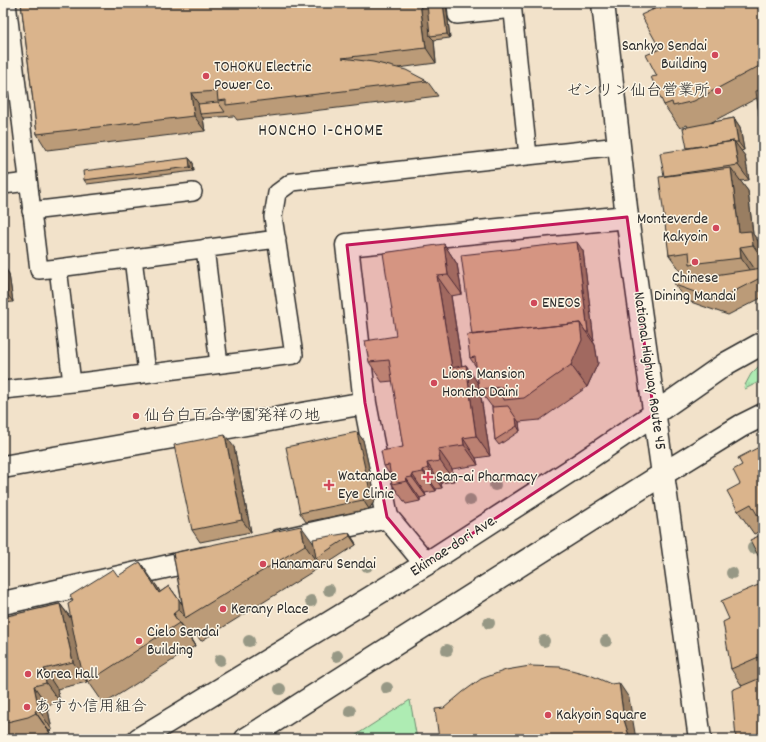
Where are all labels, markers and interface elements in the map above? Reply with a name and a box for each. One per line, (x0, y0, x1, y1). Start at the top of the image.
place label: Sankyo Sendai Building (622, 35, 707, 76)
marker: Sankyo Sendai Building (710, 50, 720, 60)
place label: TOHOKU Electric Power Co. (214, 56, 311, 97)
marker: TOHOKU Electric Power Co. (201, 71, 211, 81)
place label: ゼンリン仙台営業所 (566, 80, 710, 103)
marker: ゼンリン仙台営業所 (713, 86, 723, 96)
district label: HONCHO 1-CHOME (258, 120, 384, 144)
place label: Monteverde Kakyoin (637, 208, 708, 249)
marker: Monteverde Kakyoin (711, 223, 721, 233)
marker: Chinese Dining Mandai (690, 257, 700, 267)
place label: Chinese Dining Mandai (654, 267, 736, 308)
street label: National Highway Route 45 (627, 290, 671, 452)
place label: ENEOS (542, 292, 581, 315)
marker: ENEOS (529, 298, 539, 308)
place label: Lions Mansion Honcho Daini (442, 363, 525, 404)
marker: Lions Mansion Honcho Daini (429, 378, 439, 388)
place label: 仙台白百合学園発祥の地 (144, 405, 320, 428)
marker: 仙台白百合学園発祥の地 (131, 411, 141, 421)
place label: Watanabe Eye Clinic (338, 465, 397, 506)
place label: San-ai Pharmacy (436, 466, 537, 489)
marker: San-ai Pharmacy (423, 472, 433, 482)
marker: Watanabe Eye Clinic (323, 479, 335, 491)
street label: Ekimae-dori Ave. (406, 509, 502, 583)
place label: Hanamaru Sendai (271, 553, 376, 576)
marker: Hanamaru Sendai (258, 559, 268, 569)
place label: Kerany Place (231, 598, 308, 621)
marker: Kerany Place (218, 604, 228, 614)
place label: Cielo Sendai Building (147, 621, 219, 662)
marker: Cielo Sendai Building (134, 636, 144, 646)
place label: Korea Hall (36, 663, 98, 686)
marker: Korea Hall (23, 669, 33, 679)
place label: あすか信用組合 (35, 696, 147, 719)
marker: あすか信用組合 (22, 702, 32, 712)
place label: Kakyoin Square (556, 704, 647, 727)
marker: Kakyoin Square (543, 710, 553, 720)

